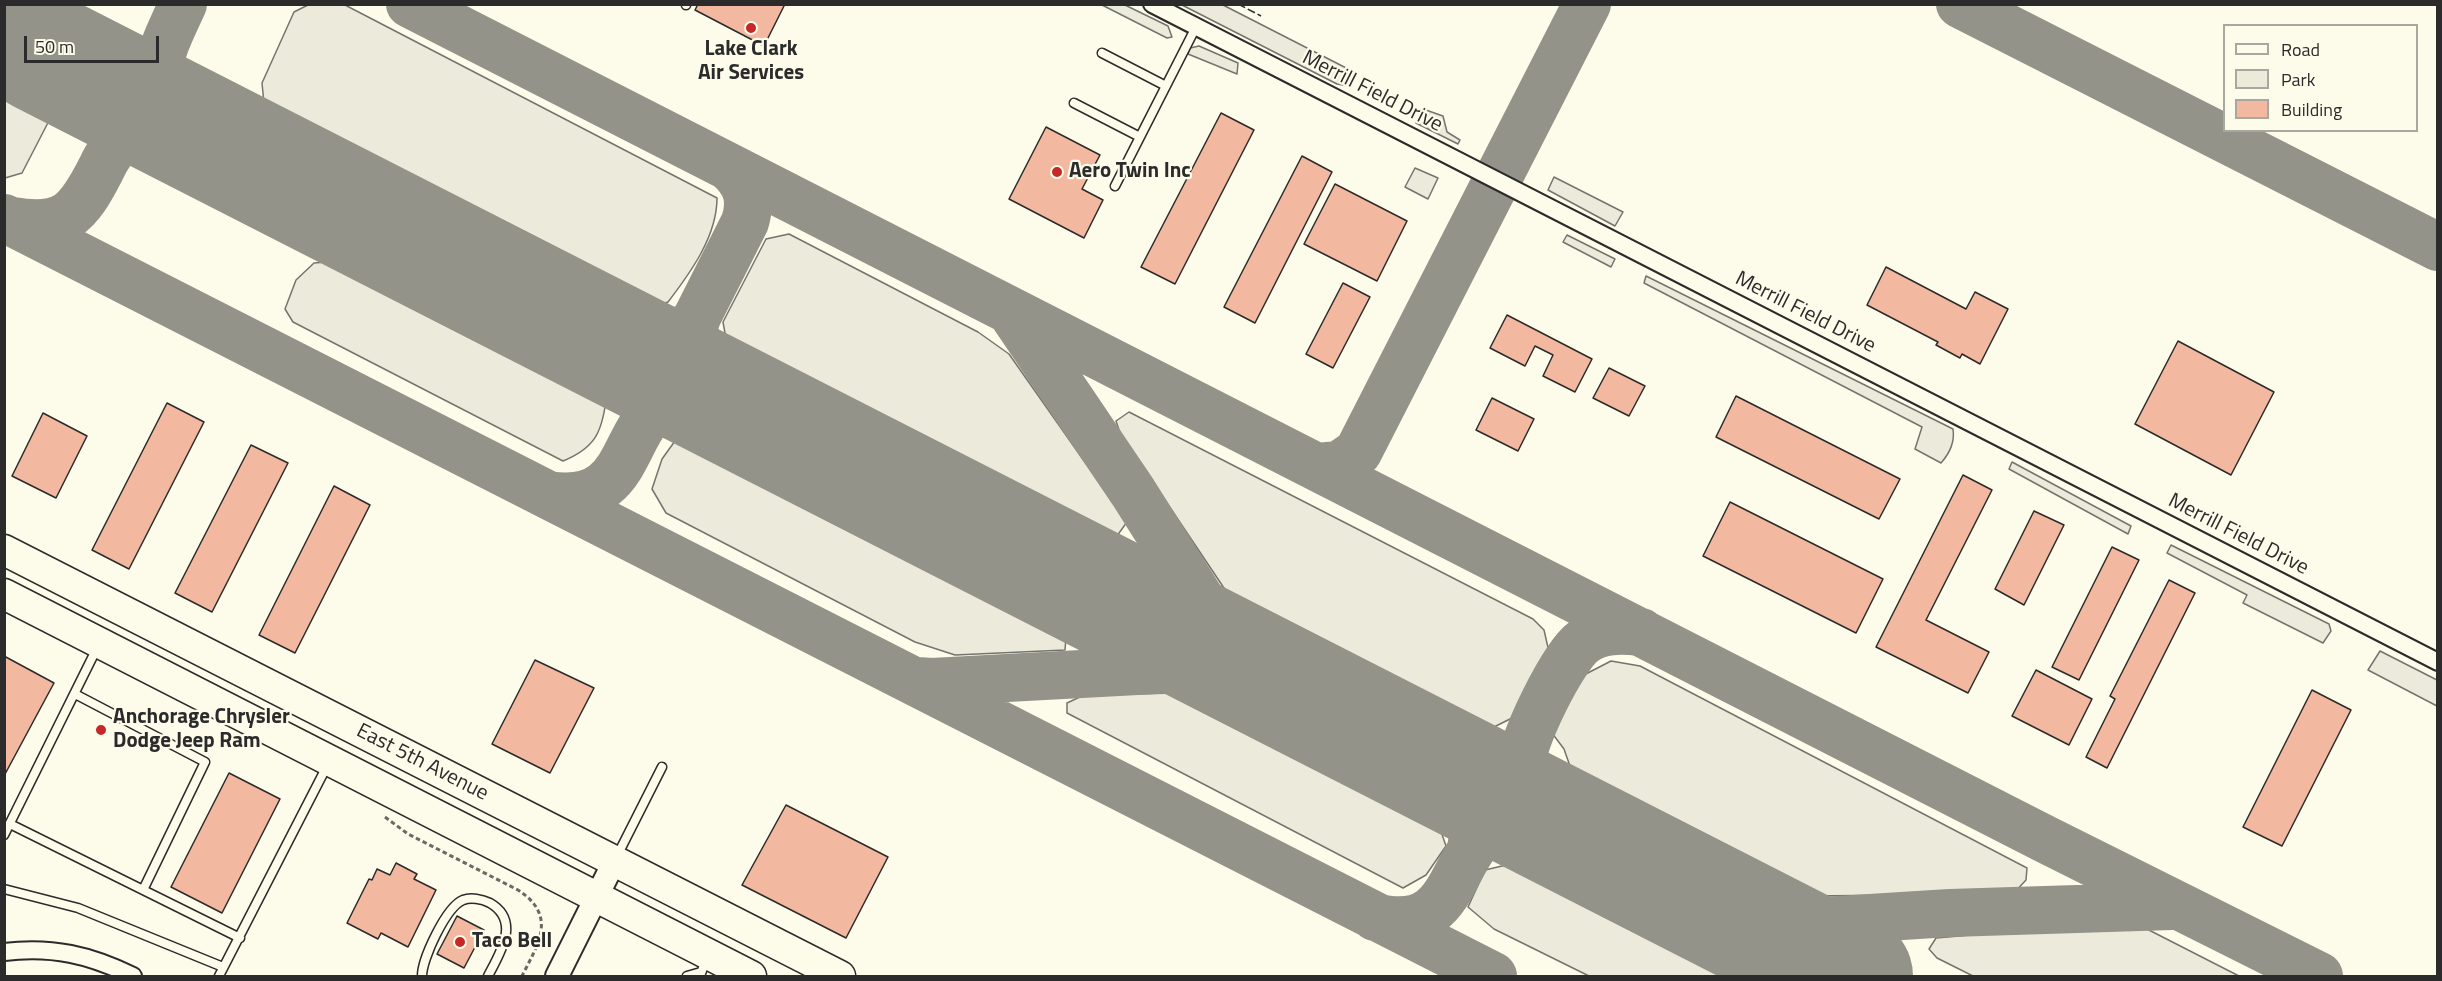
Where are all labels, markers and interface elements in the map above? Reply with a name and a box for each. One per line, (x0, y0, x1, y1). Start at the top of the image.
marker: Lake Clark Air Services (744, 21, 758, 35)
scale bar (27, 24, 162, 62)
legend (2223, 24, 2418, 132)
text: 50 m (35, 33, 74, 60)
text: Road (2281, 36, 2320, 63)
place label: Lake Clark Air Services (698, 37, 804, 87)
street label: Merrill Field Drive (1298, 46, 1446, 138)
text: Park (2281, 66, 2315, 93)
text: Building (2281, 96, 2342, 123)
place label: Aero Twin Inc (1069, 159, 1191, 185)
marker: Aero Twin Inc (1050, 165, 1064, 179)
street label: Merrill Field Drive (1731, 267, 1879, 359)
street label: Merrill Field Drive (2164, 489, 2312, 581)
place label: Anchorage Chrysler Dodge Jeep Ram (113, 705, 290, 755)
street label: East 5th Avenue (352, 719, 492, 807)
marker: Anchorage Chrysler Dodge Jeep Ram (94, 723, 108, 737)
place label: Taco Bell (472, 929, 552, 955)
marker: Taco Bell (453, 935, 467, 949)

